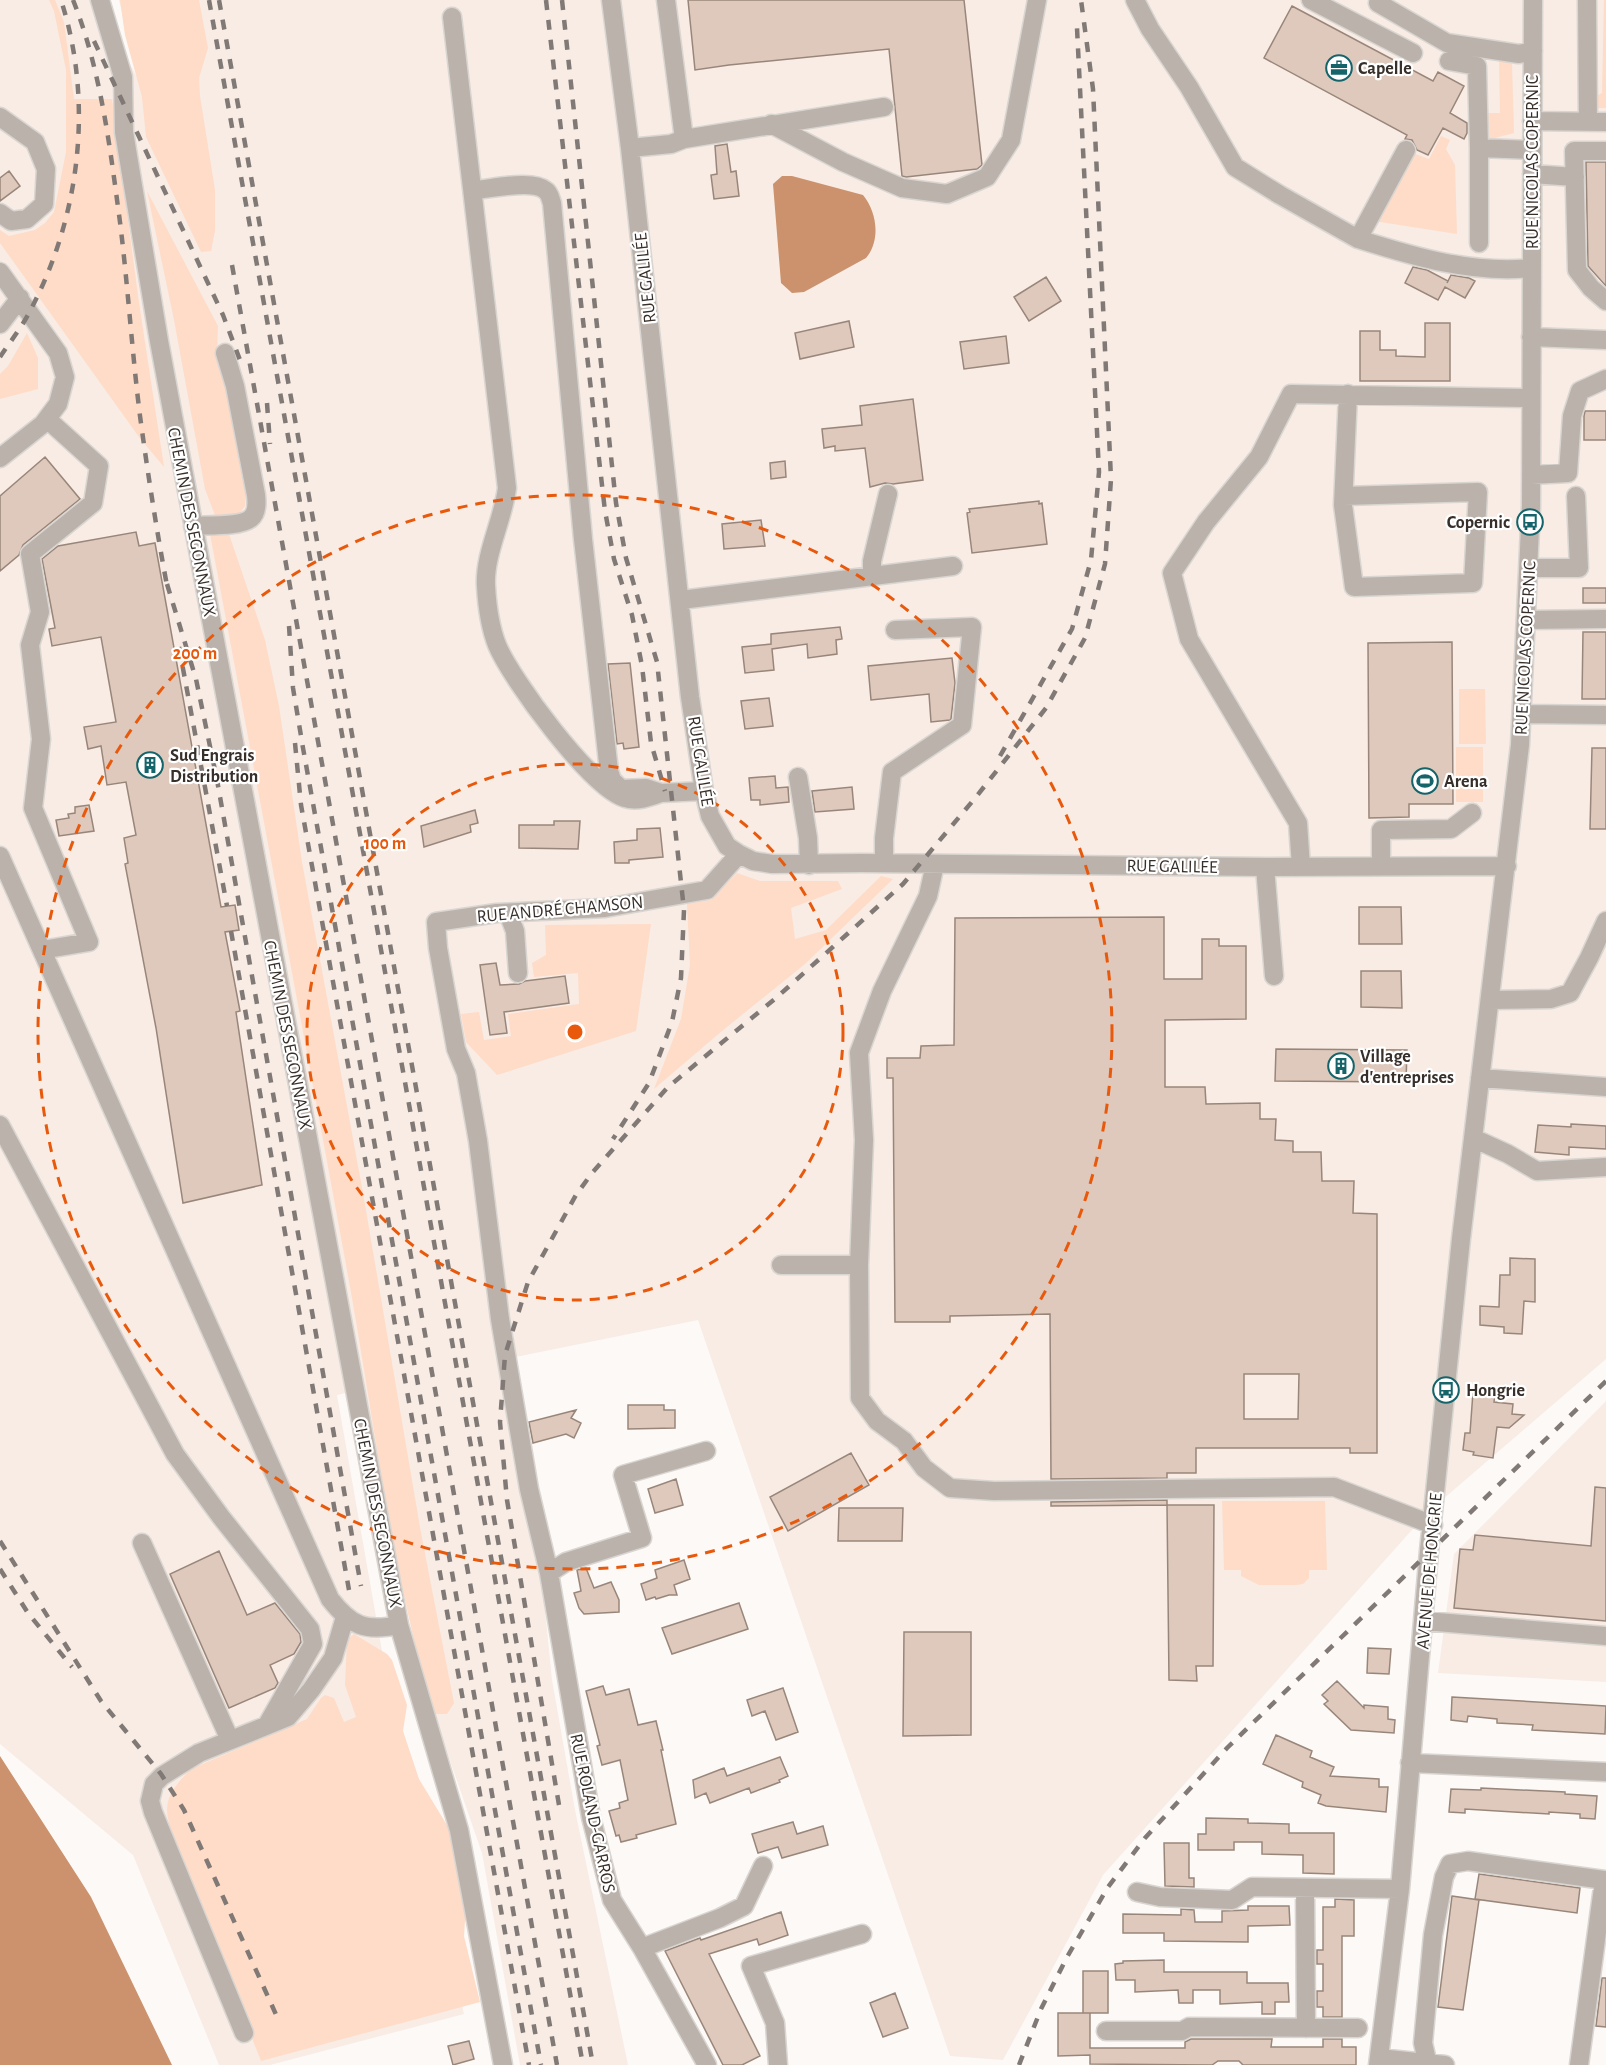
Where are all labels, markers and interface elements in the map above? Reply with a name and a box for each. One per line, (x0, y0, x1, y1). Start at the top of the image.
office icon: Capelle (1324, 53, 1354, 83)
place label: Capelle (1358, 60, 1412, 78)
street label: RUE NICOLAS COPERNIC (1524, 75, 1542, 249)
street label: RUE GALILÉE (629, 231, 660, 324)
street label: CHEMIN DES SEGONNAUX (164, 426, 218, 619)
bus stop icon: Copernic (1515, 507, 1545, 537)
place label: Copernic (1447, 514, 1510, 532)
street label: RUE NICOLAS COPERNIC (1512, 560, 1540, 736)
text: 200 m (173, 645, 217, 663)
street label: RUE GALILÉE (684, 714, 719, 808)
place label: Sud Engrais Distribution (170, 747, 258, 786)
building icon: Sud Engrais Distribution (135, 750, 165, 780)
sports icon: Arena (1410, 766, 1440, 796)
place label: Arena (1444, 773, 1488, 791)
text: 100 m (364, 835, 406, 853)
street label: RUE GALILÉE (1126, 854, 1218, 877)
street label: RUE ANDRÉ CHAMSON (476, 891, 644, 926)
street label: CHEMIN DES SEGONNAUX (260, 939, 314, 1132)
centre of rings (565, 1022, 585, 1042)
place label: Village d'entreprises (1360, 1048, 1454, 1087)
building icon: Village d'entreprises (1326, 1051, 1356, 1081)
bus stop icon: Hongrie (1431, 1375, 1461, 1405)
place label: Hongrie (1466, 1382, 1525, 1400)
street label: CHEMIN DES SEGONNAUX (350, 1417, 404, 1610)
street label: AVENUE DE HONGRIE (1414, 1492, 1446, 1650)
street label: RUE ROLAND-GARROS (566, 1732, 618, 1894)

